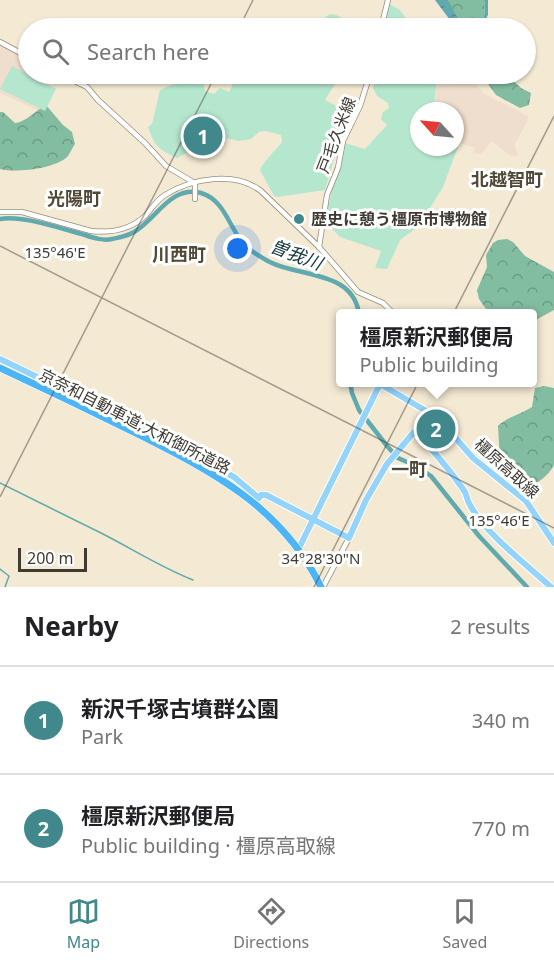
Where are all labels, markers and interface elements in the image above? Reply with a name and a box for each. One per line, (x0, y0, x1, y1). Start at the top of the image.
search box (18, 18, 536, 84)
icon: search (39, 35, 72, 68)
text: Search here (87, 36, 209, 66)
street label: 戸毛久米線 (311, 94, 361, 176)
north arrow (410, 102, 464, 156)
pin: 1 (184, 114, 222, 158)
district label: 北越智町 (471, 167, 543, 191)
district label: 光陽町 (47, 186, 101, 210)
place label: 歴史に憩う橿原市博物館 (311, 208, 487, 230)
marker: 歴史に憩う橿原市博物館 (292, 212, 306, 226)
water label: 曽我川 (267, 233, 328, 276)
your location (223, 234, 252, 263)
text: 135°46'E (24, 242, 86, 262)
district label: 川西町 (152, 242, 206, 266)
popup (336, 309, 537, 387)
text: 橿原新沢郵便局 (359, 321, 514, 351)
text: Public building (359, 351, 498, 378)
street label: 京奈和自動車道;大和御所道路 (35, 363, 235, 479)
pin: 2 (416, 406, 456, 452)
street label: 橿原高取線 (470, 433, 544, 503)
district label: 一町 (391, 457, 427, 481)
text: 135°46'E (468, 510, 530, 530)
scale bar (18, 545, 87, 572)
text: 200 m (27, 547, 74, 569)
text: 34°28'30"N (282, 548, 360, 568)
text: Nearby (24, 608, 119, 644)
text: 2 results (450, 613, 530, 640)
text: 新沢千塚古墳群公園 (81, 693, 279, 723)
text: 1 (38, 707, 49, 734)
text: 340 m (472, 707, 530, 734)
text: Park (81, 723, 123, 750)
text: 橿原新沢郵便局 (81, 800, 235, 830)
text: 2 (38, 815, 49, 842)
text: 770 m (472, 815, 530, 842)
text: Public building · 橿原高取線 (81, 832, 336, 859)
tab: Map (67, 895, 100, 953)
tab: Directions (233, 895, 309, 953)
tab: Saved (443, 895, 487, 953)

